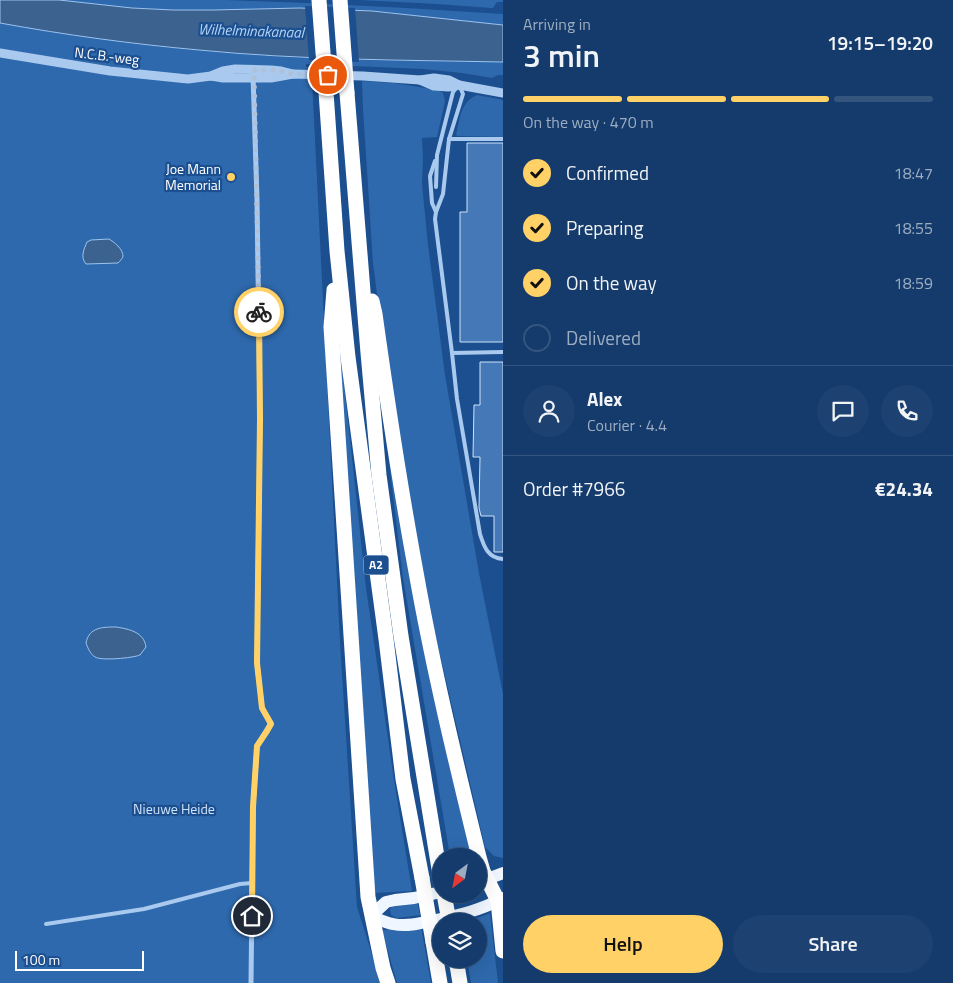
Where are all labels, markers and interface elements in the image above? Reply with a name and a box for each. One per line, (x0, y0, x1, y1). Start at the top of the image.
text: Arriving in (523, 12, 591, 36)
water label: Wilhelminakanaal (198, 17, 306, 44)
text: 19:15–19:20 (827, 28, 933, 57)
text: 3 min (523, 31, 600, 79)
street label: N.C.B.-weg (74, 41, 141, 70)
pin (307, 54, 349, 96)
icon: bag (314, 61, 342, 89)
text: On the way · 470 m (523, 110, 654, 134)
place label: Joe Mann Memorial (165, 158, 221, 195)
text: Confirmed (566, 158, 649, 187)
icon: check (523, 159, 551, 187)
text: 18:47 (894, 161, 933, 185)
marker: Joe Mann Memorial (225, 171, 237, 183)
text: Preparing (566, 213, 643, 242)
icon: check (523, 214, 551, 242)
text: 18:55 (894, 216, 933, 240)
text: On the way (566, 268, 657, 297)
icon: check (523, 269, 551, 297)
text: 18:59 (894, 271, 933, 295)
courier (234, 287, 284, 337)
icon: bike (245, 298, 273, 326)
text: Delivered (566, 323, 641, 352)
text: Alex (587, 384, 622, 413)
button: person (523, 385, 575, 437)
button: chat (817, 385, 869, 437)
button: phone (881, 385, 933, 437)
text: Courier · 4.4 (587, 413, 667, 437)
text: Order #7966 (523, 474, 625, 503)
text: €24.34 (875, 474, 933, 503)
road number: A2 (364, 556, 388, 574)
park label: Nieuwe Heide (133, 798, 215, 819)
north arrow (432, 848, 488, 902)
map controls (432, 848, 487, 968)
pin (231, 895, 273, 937)
icon: home (238, 902, 266, 930)
button: layers (432, 913, 487, 968)
button: Help (523, 915, 723, 973)
button: Share (733, 915, 933, 973)
scale bar (15, 948, 144, 971)
text: 100 m (22, 949, 60, 970)

